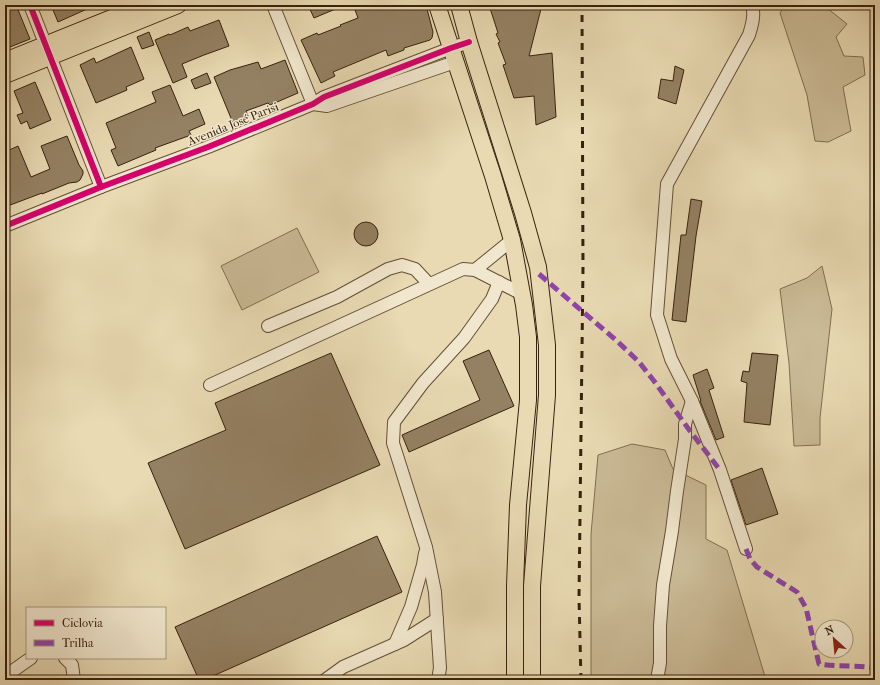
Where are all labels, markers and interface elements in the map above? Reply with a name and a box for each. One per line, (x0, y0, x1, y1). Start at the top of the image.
street label: Avenida José Parisi (185, 99, 281, 149)
legend (26, 607, 166, 659)
text: Ciclovia (62, 616, 103, 630)
north arrow (814, 619, 854, 659)
text: N (823, 623, 837, 638)
text: Trilha (62, 636, 94, 650)

